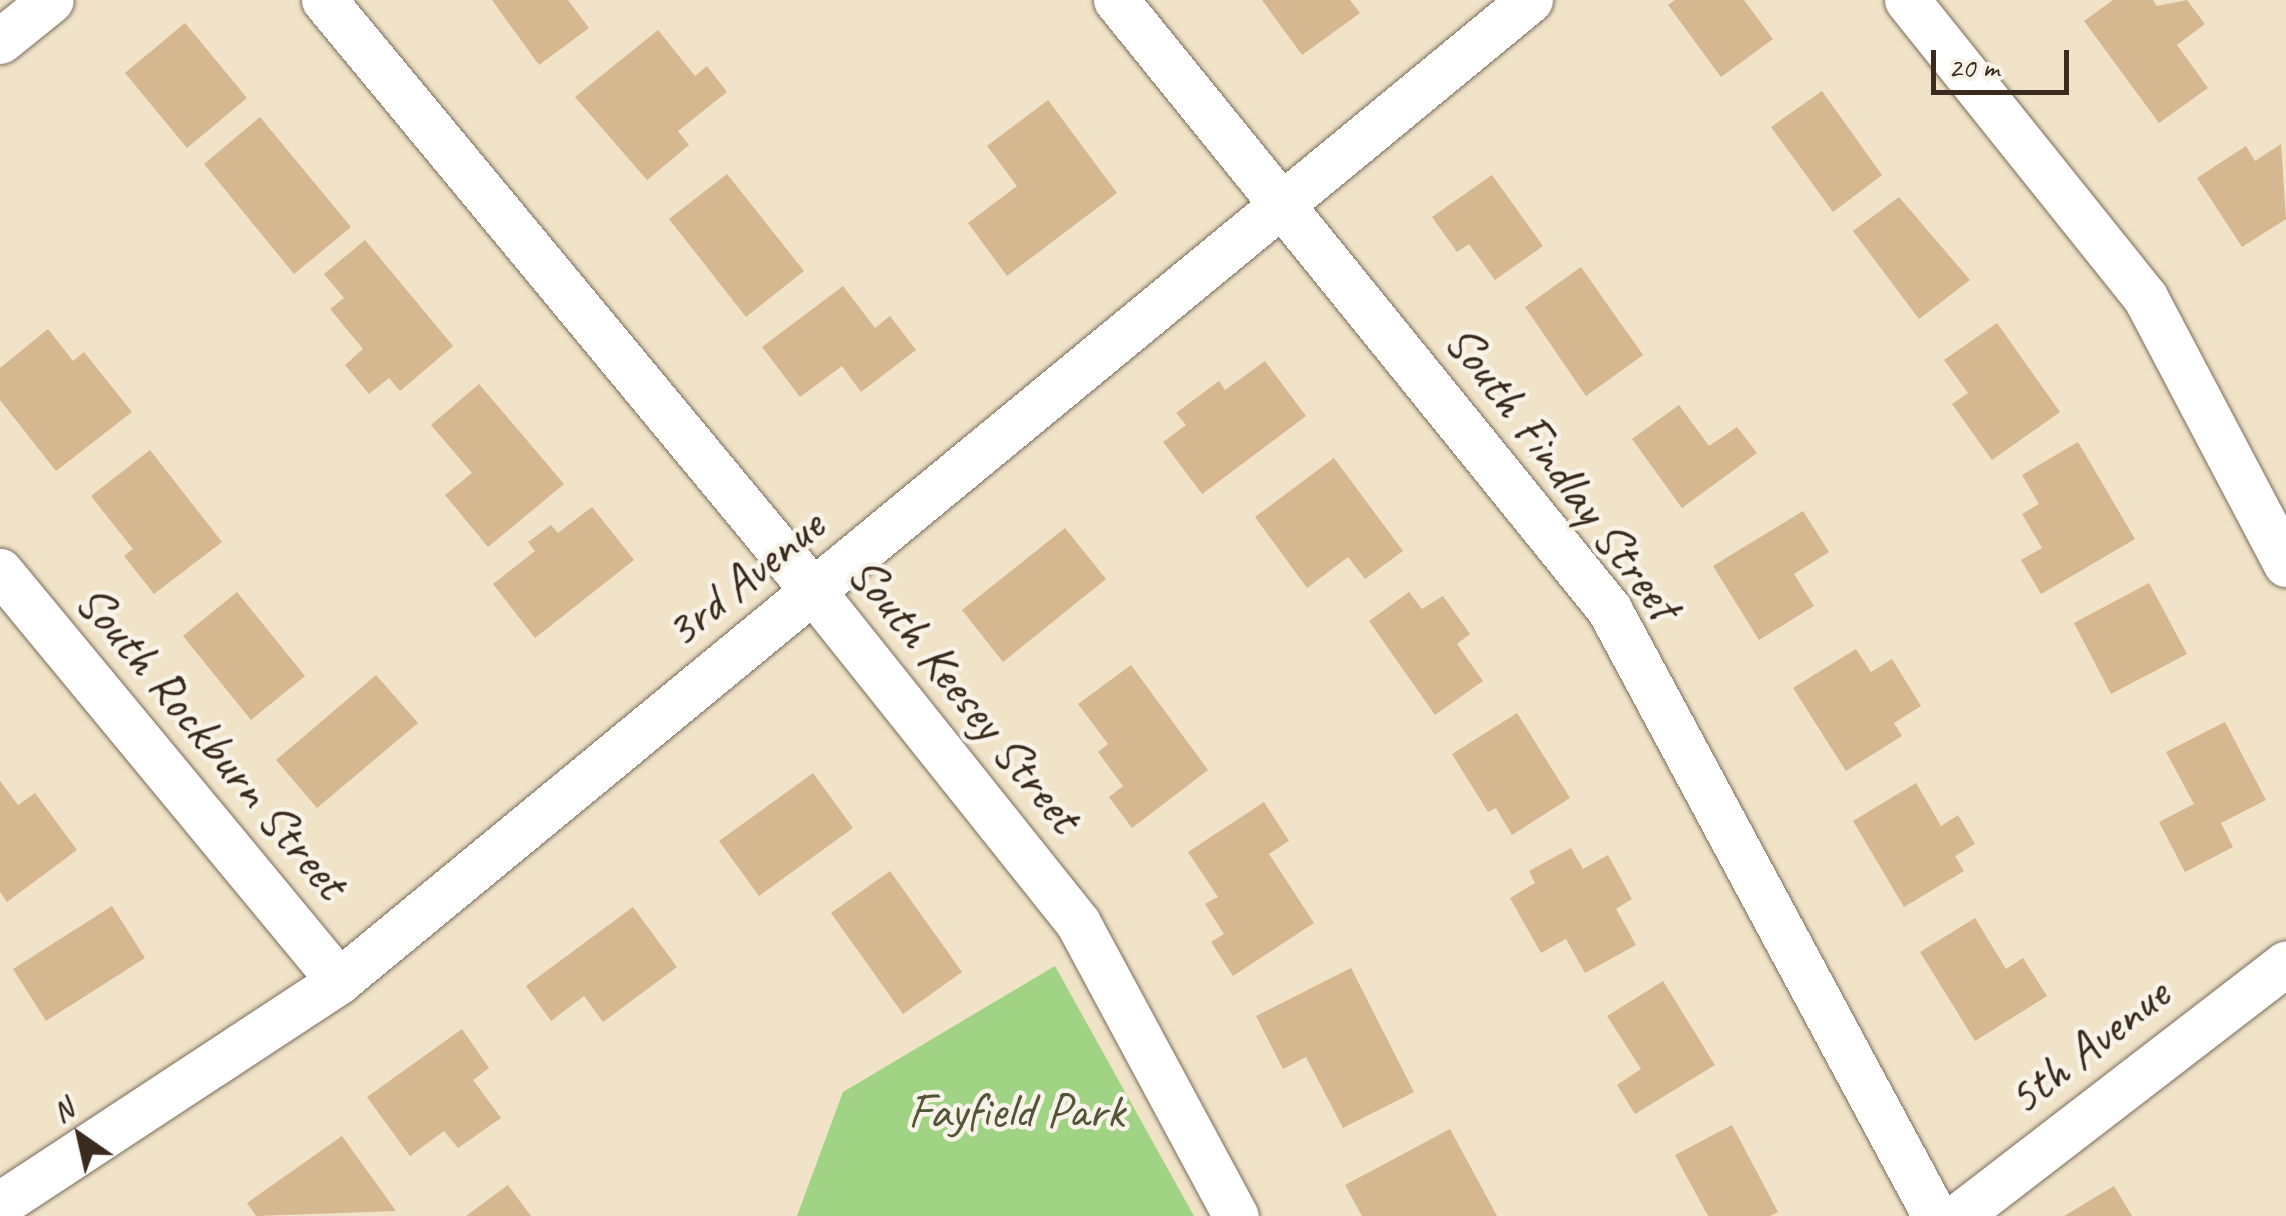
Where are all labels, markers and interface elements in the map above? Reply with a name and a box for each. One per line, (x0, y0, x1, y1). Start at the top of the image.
scale bar (1936, 30, 2074, 92)
text: 20 m (1948, 48, 1999, 86)
street label: South Findlay Street (1433, 313, 1693, 631)
street label: 3rd Avenue (652, 496, 836, 660)
street label: South Keesey Street (835, 544, 1095, 844)
street label: South Rockburn Street (63, 571, 361, 911)
street label: 5th Avenue (1995, 964, 2181, 1128)
park label: Fayfield Park (907, 1081, 1125, 1141)
north arrow (30, 1086, 130, 1186)
text: N (46, 1091, 80, 1130)

